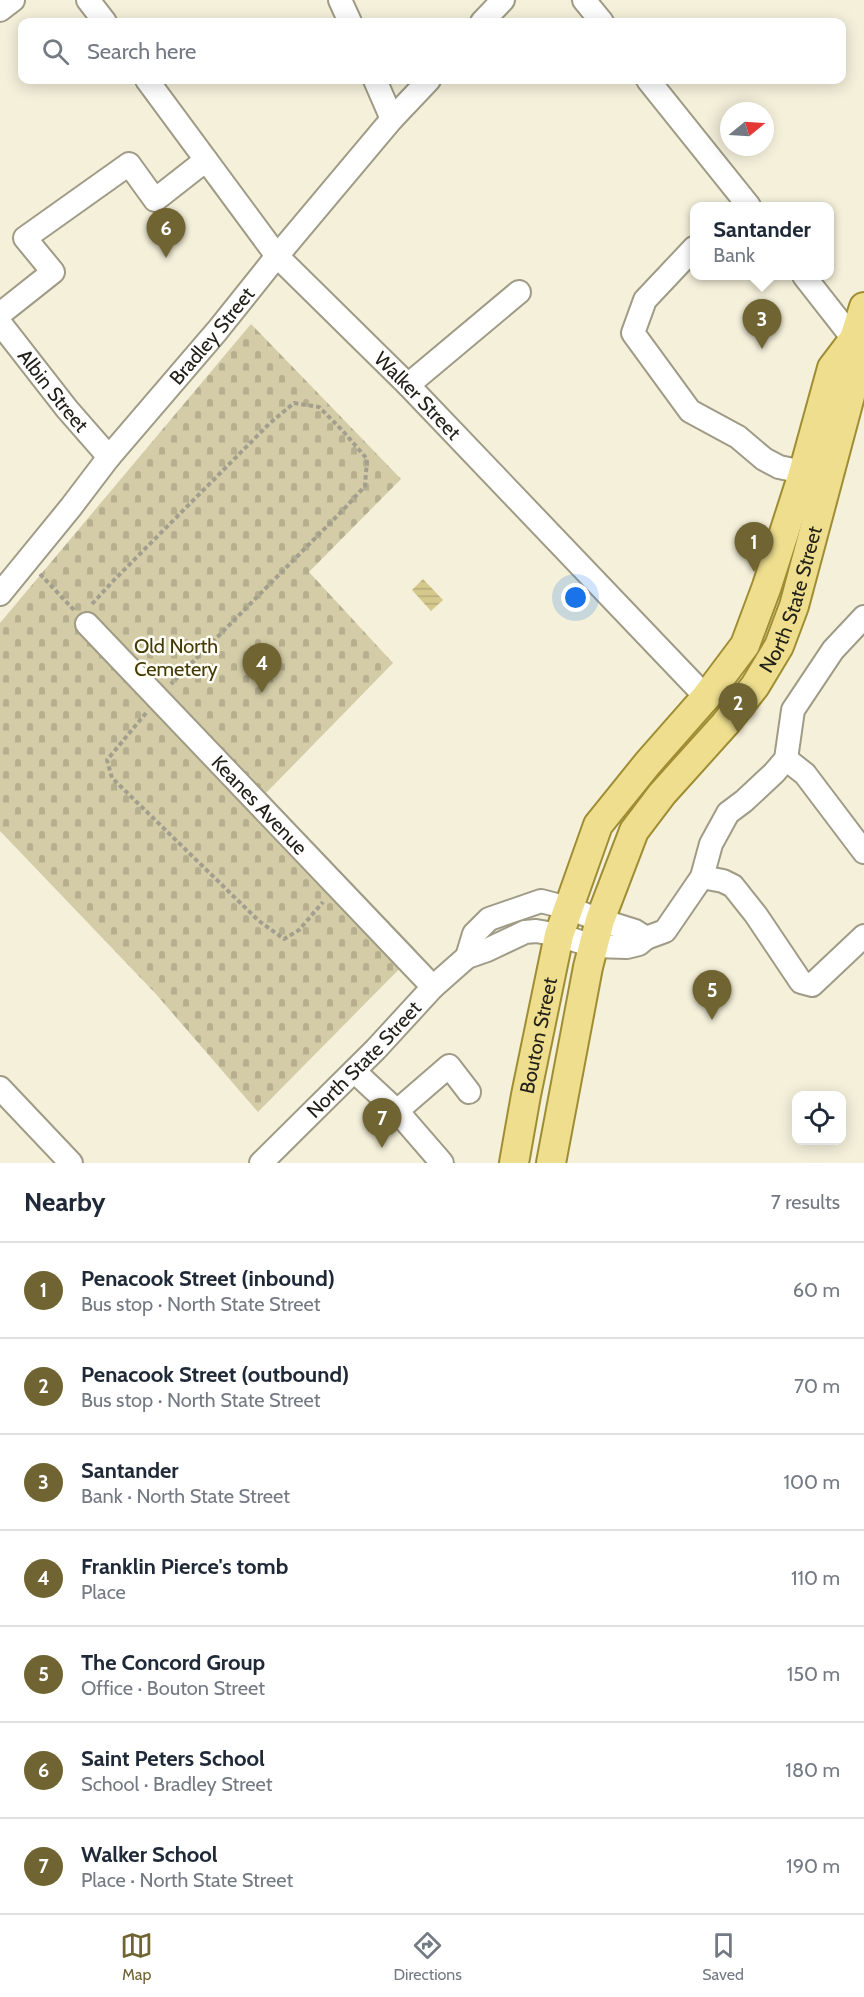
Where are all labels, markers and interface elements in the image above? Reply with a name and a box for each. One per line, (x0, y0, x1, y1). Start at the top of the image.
search box (18, 18, 846, 84)
icon: search (39, 35, 72, 68)
text: Search here (87, 38, 196, 65)
north arrow (720, 102, 774, 156)
popup (690, 202, 834, 280)
pin: 6 (146, 208, 186, 258)
text: Santander (713, 216, 811, 243)
text: Bank (713, 243, 755, 267)
street label: Bradley Street (164, 282, 259, 390)
pin: 3 (742, 300, 782, 349)
street label: Albin Street (13, 344, 94, 437)
street label: Walker Street (369, 347, 466, 445)
pin: 1 (734, 522, 774, 572)
street label: North State Street (754, 523, 827, 677)
your location (561, 583, 590, 612)
park label: Old North Cemetery (134, 634, 218, 681)
pin: 4 (242, 644, 282, 693)
pin: 2 (718, 684, 758, 733)
street label: Keanes Avenue (207, 750, 312, 860)
pin: 5 (692, 970, 732, 1020)
street label: Bouton Street (515, 975, 562, 1096)
street label: North State Street (302, 996, 426, 1123)
map controls (792, 1091, 846, 1145)
button: locate (792, 1091, 846, 1145)
pin: 7 (362, 1098, 401, 1148)
text: Nearby (24, 1186, 105, 1218)
text: 7 results (771, 1190, 840, 1214)
text: Penacook Street (inbound) (81, 1265, 335, 1292)
text: 1 (40, 1278, 47, 1302)
text: 60 m (793, 1278, 840, 1302)
text: Bus stop · North State Street (81, 1292, 320, 1316)
text: Penacook Street (outbound) (81, 1361, 349, 1388)
text: 2 (38, 1374, 49, 1398)
text: 70 m (794, 1374, 840, 1398)
text: Bus stop · North State Street (81, 1388, 320, 1412)
text: Santander (81, 1457, 179, 1484)
text: 3 (38, 1470, 49, 1494)
text: 100 m (784, 1470, 840, 1494)
text: Bank · North State Street (81, 1484, 290, 1508)
text: Franklin Pierce's tomb (81, 1553, 288, 1580)
text: 4 (37, 1566, 50, 1590)
text: 110 m (791, 1566, 840, 1590)
text: Place (81, 1580, 126, 1604)
text: The Concord Group (81, 1649, 265, 1676)
text: 5 (38, 1662, 49, 1686)
text: 150 m (787, 1662, 840, 1686)
text: Office · Bouton Street (81, 1676, 265, 1700)
text: Saint Peters School (81, 1745, 265, 1772)
text: 6 (38, 1758, 49, 1782)
text: 180 m (785, 1758, 840, 1782)
text: School · Bradley Street (81, 1772, 273, 1796)
text: Walker School (81, 1841, 218, 1868)
text: 7 (38, 1854, 49, 1878)
text: 190 m (786, 1854, 840, 1878)
text: Place · North State Street (81, 1868, 293, 1892)
tab: Map (120, 1929, 153, 1984)
tab: Directions (394, 1929, 462, 1984)
tab: Saved (702, 1929, 744, 1984)

